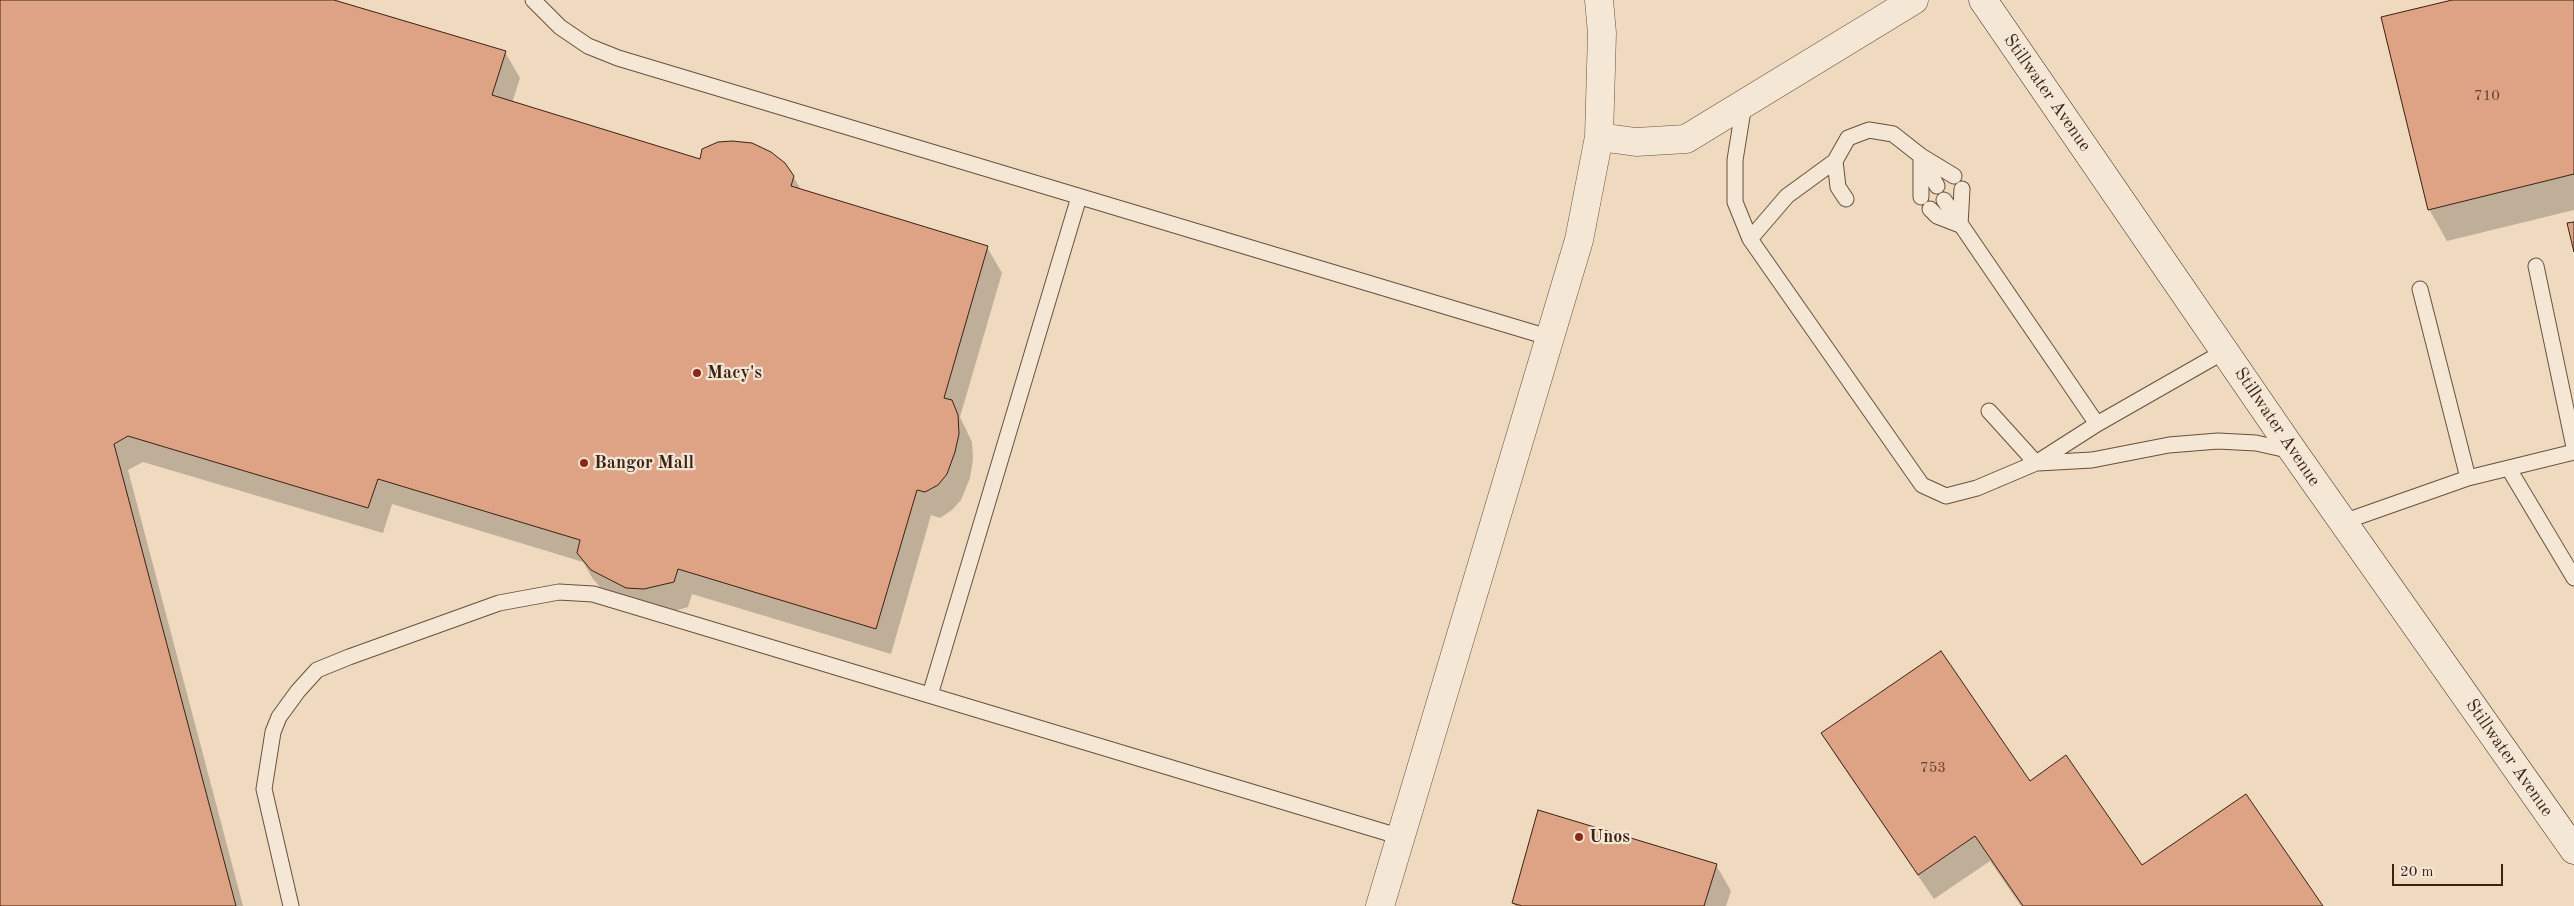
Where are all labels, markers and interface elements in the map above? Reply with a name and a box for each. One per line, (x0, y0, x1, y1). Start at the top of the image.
street label: Stillwater Avenue (1998, 30, 2096, 156)
house number: 710 (2474, 87, 2500, 105)
place label: Macy's (707, 362, 762, 384)
street label: Stillwater Avenue (2229, 364, 2325, 490)
marker: Macy's (691, 367, 703, 379)
place label: Bangor Mall (594, 452, 694, 474)
marker: Bangor Mall (578, 457, 590, 469)
street label: Stillwater Avenue (2460, 695, 2558, 821)
house number: 753 (1920, 759, 1946, 777)
place label: Unos (1589, 826, 1630, 848)
marker: Unos (1573, 831, 1585, 843)
scale bar (2394, 854, 2505, 886)
text: 20 m (2400, 865, 2434, 880)

